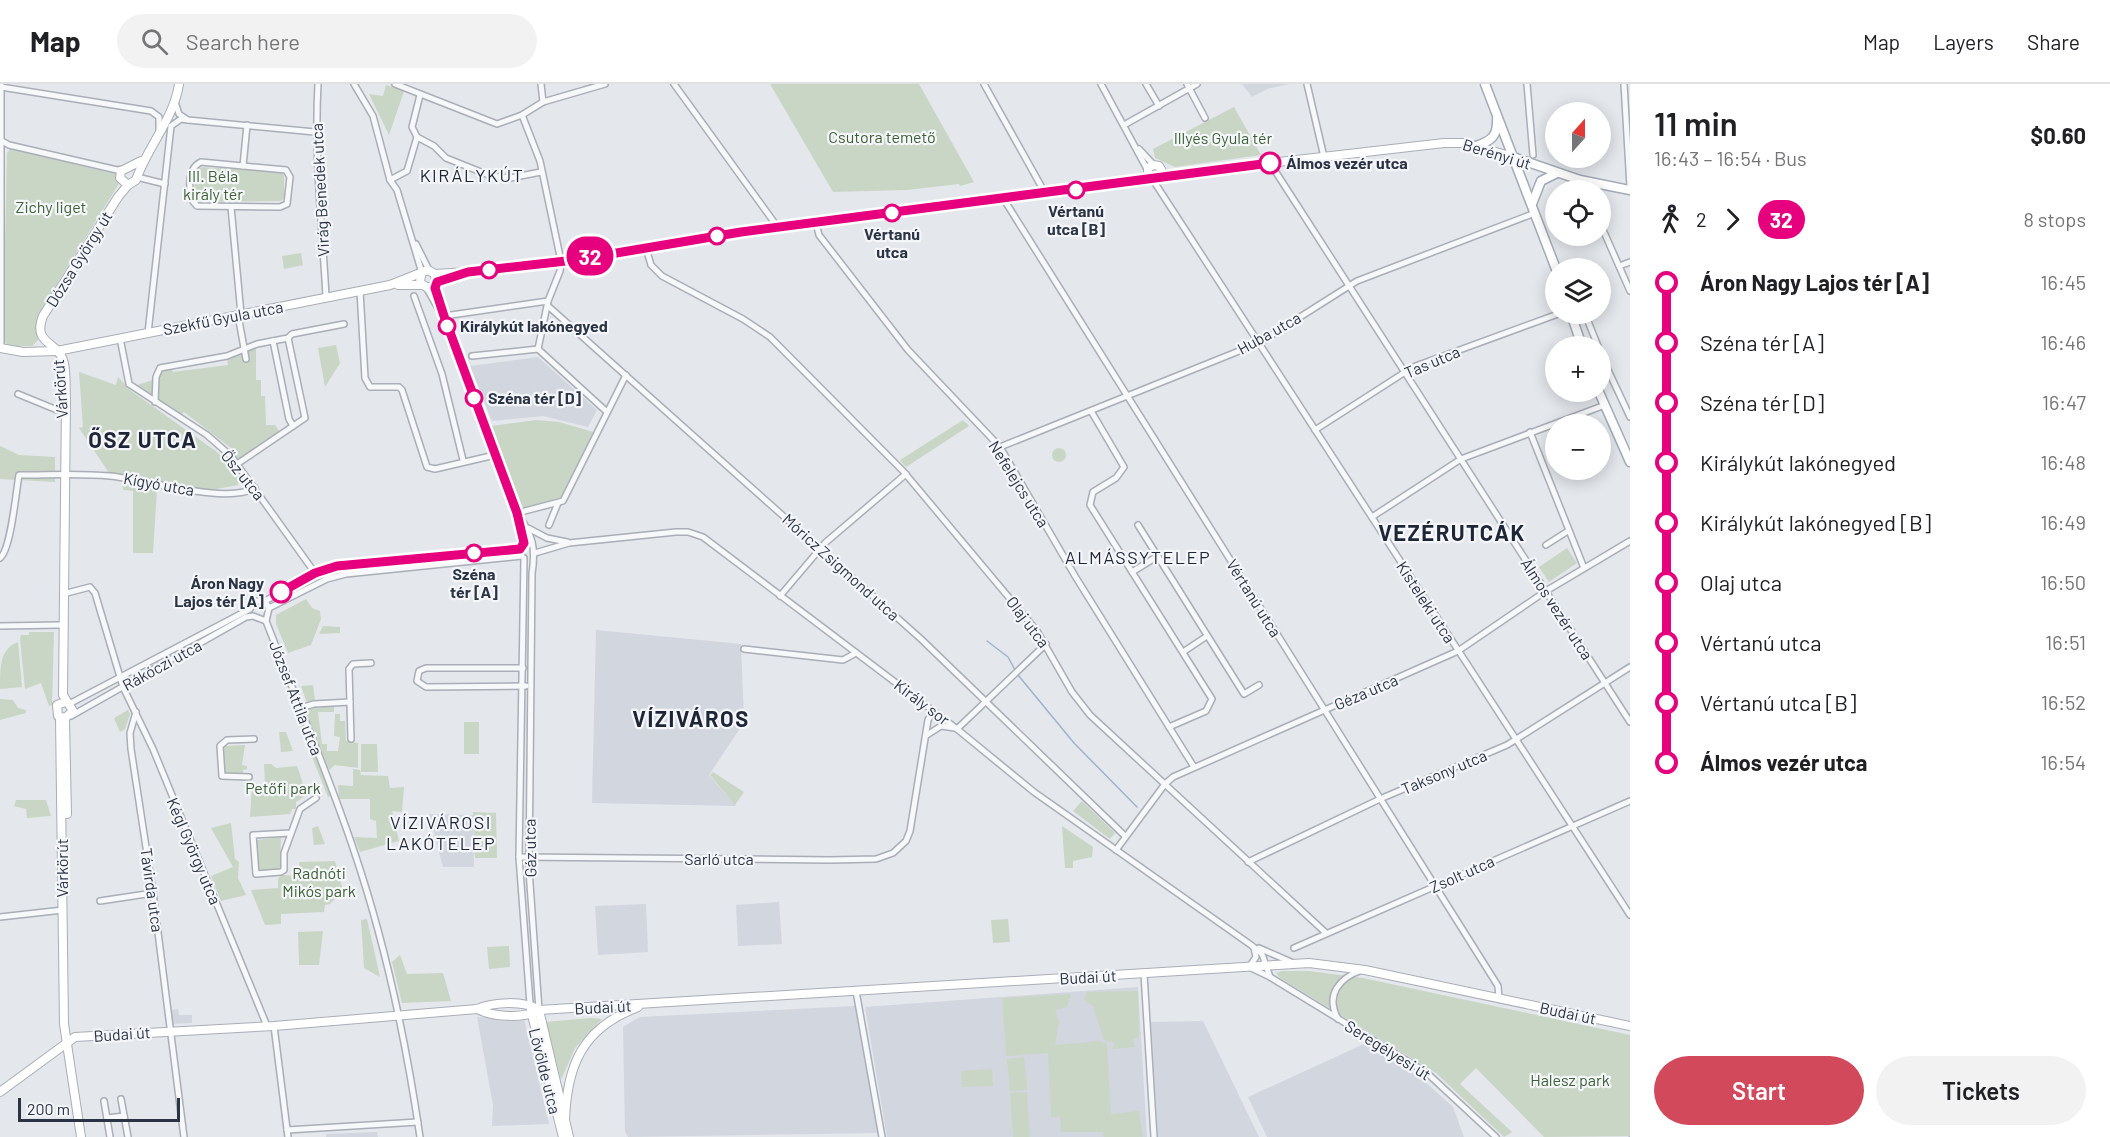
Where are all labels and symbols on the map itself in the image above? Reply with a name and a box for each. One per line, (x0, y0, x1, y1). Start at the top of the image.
north arrow (1545, 102, 1611, 168)
street label: Virág Benedek utca (307, 123, 332, 257)
park label: Csutora temető (828, 127, 936, 146)
park label: Illyés Gyula tér (1174, 128, 1272, 147)
street label: Berényi út (1461, 134, 1534, 173)
marker: Álmos vezér utca (1259, 152, 1281, 174)
place label: Álmos vezér utca (1286, 153, 1408, 172)
district label: KIRÁLYKÚT (420, 164, 524, 186)
park label: III. Béla király tér (183, 166, 243, 203)
marker: Vértanú utca [B] (1067, 181, 1085, 199)
park label: Zichy liget (16, 197, 86, 216)
place label: Vértanú utca [B] (1047, 201, 1105, 238)
marker: Vértanú utca (883, 204, 901, 222)
street label: Dózsa György út (42, 207, 116, 310)
place label: Vértanú utca (864, 224, 920, 261)
unlabelled marker (708, 227, 726, 245)
line badge: 32 (563, 236, 617, 276)
unlabelled marker (480, 261, 498, 279)
street label: Szekfű Gyula utca (161, 297, 285, 338)
street label: Huba utca (1234, 307, 1304, 358)
place label: Királykút lakónegyed (460, 316, 608, 335)
marker: Királykút lakónegyed (438, 317, 456, 335)
street label: Tas utca (1401, 341, 1462, 382)
street label: Várkörút (48, 359, 71, 419)
place label: Széna tér [D] (488, 388, 582, 407)
marker: Széna tér [D] (465, 389, 483, 407)
district label: ŐSZ UTCA (88, 426, 198, 452)
street label: Nefelejcs utca (985, 437, 1054, 531)
street label: Ősz utca (218, 446, 269, 503)
street label: Kígyó utca (122, 468, 196, 499)
street label: Móricz Zsigmond utca (779, 509, 904, 624)
district label: VEZÉRUTCÁK (1378, 519, 1526, 545)
marker: Széna tér [A] (465, 544, 483, 562)
district label: ALMÁSSYTELEP (1065, 546, 1211, 568)
street label: Álmos vezér utca (1518, 554, 1597, 663)
street label: Vértanú utca (1223, 555, 1286, 640)
street label: Kisteleki utca (1393, 557, 1460, 646)
place label: Széna tér [A] (450, 564, 498, 601)
place label: Áron Nagy Lajos tér [A] (174, 573, 264, 610)
marker: Áron Nagy Lajos tér [A] (270, 581, 292, 603)
street label: Olaj utca (1003, 592, 1054, 651)
street label: Rákóczi utca (119, 635, 205, 694)
street label: József Attila utca (266, 638, 327, 758)
street label: Géza utca (1331, 670, 1401, 713)
street label: Király sor (891, 675, 954, 729)
district label: VÍZIVÁROS (632, 705, 750, 731)
street label: Taksony utca (1398, 745, 1489, 798)
park label: Petőfi park (245, 778, 321, 797)
street label: Kégl György utca (163, 794, 226, 907)
district label: VÍZIVÁROSI LAKÓTELEP (386, 811, 496, 854)
street label: Gáz utca (519, 818, 540, 878)
street label: Várkörút (52, 838, 71, 898)
street label: Távirda utca (137, 846, 168, 933)
street label: Sarló utca (684, 849, 754, 868)
street label: Zsolt utca (1427, 851, 1497, 896)
park label: Radnóti Mikós park (282, 863, 356, 900)
street label: Budai út (1059, 966, 1117, 987)
street label: Budai út (574, 996, 632, 1017)
street label: Budai út (1538, 997, 1598, 1028)
street label: Seregélyesi út (1342, 1016, 1435, 1084)
street label: Budai út (93, 1022, 151, 1045)
street label: Lövölde utca (526, 1026, 565, 1116)
park label: Halesz park (1530, 1070, 1610, 1089)
scale bar (18, 1095, 180, 1122)

